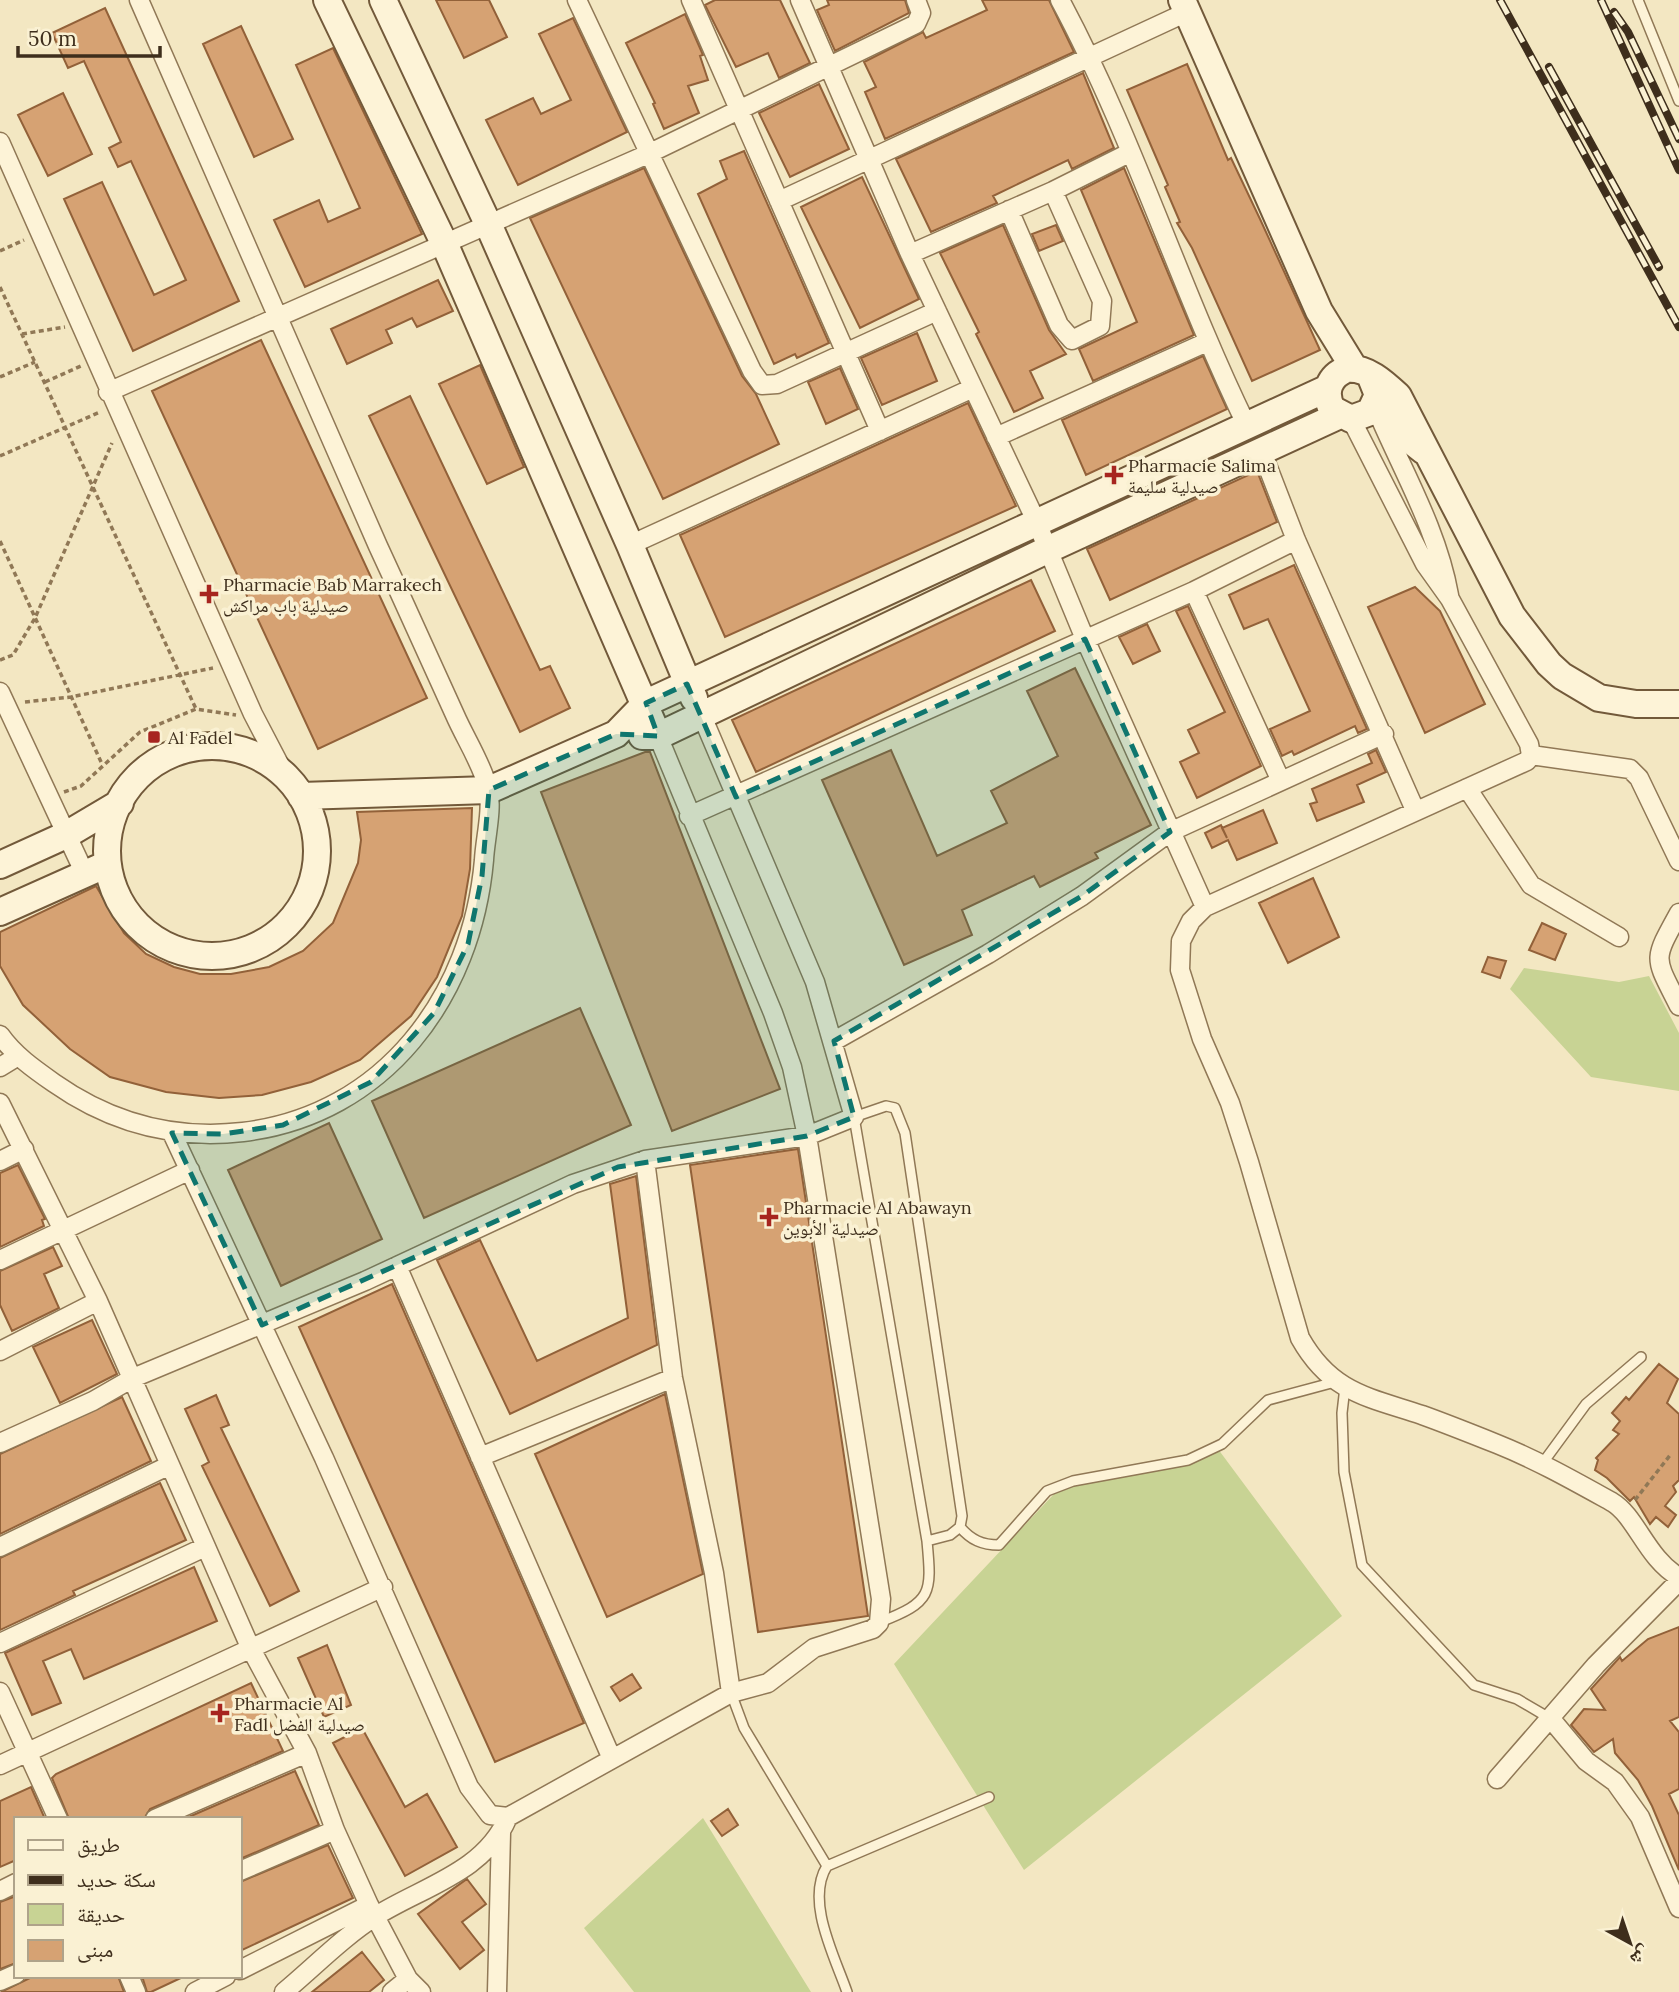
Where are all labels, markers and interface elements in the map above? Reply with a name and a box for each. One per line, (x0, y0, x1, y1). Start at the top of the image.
scale bar (18, 14, 159, 58)
text: 50 m (28, 25, 77, 52)
place label: Pharmacie Salima صيدلية سليمة (1128, 454, 1276, 498)
marker: Pharmacie Salima صيدلية سليمة (1106, 467, 1122, 483)
place label: Pharmacie Bab Marrakech صيدلية باب مراكش (223, 573, 442, 617)
marker: Pharmacie Bab Marrakech صيدلية باب مراكش (201, 586, 217, 602)
place label: Al Fadel (167, 726, 233, 749)
marker: Al Fadel (146, 729, 162, 745)
place label: Pharmacie Al Abawayn صيدلية الأبوين (783, 1196, 972, 1240)
marker: Pharmacie Al Abawayn صيدلية الأبوين (761, 1209, 777, 1225)
place label: Pharmacie Al Fadl صيدلية الفضل (234, 1692, 365, 1736)
marker: Pharmacie Al Fadl صيدلية الفضل (212, 1705, 228, 1721)
legend (14, 1817, 242, 1978)
text: طريق (77, 1831, 120, 1858)
text: سكة حديد (77, 1866, 156, 1893)
text: حديقة (77, 1901, 125, 1928)
north arrow (1595, 1908, 1665, 1978)
text: مبنى (77, 1936, 113, 1963)
text: ش (1625, 1940, 1656, 1972)

